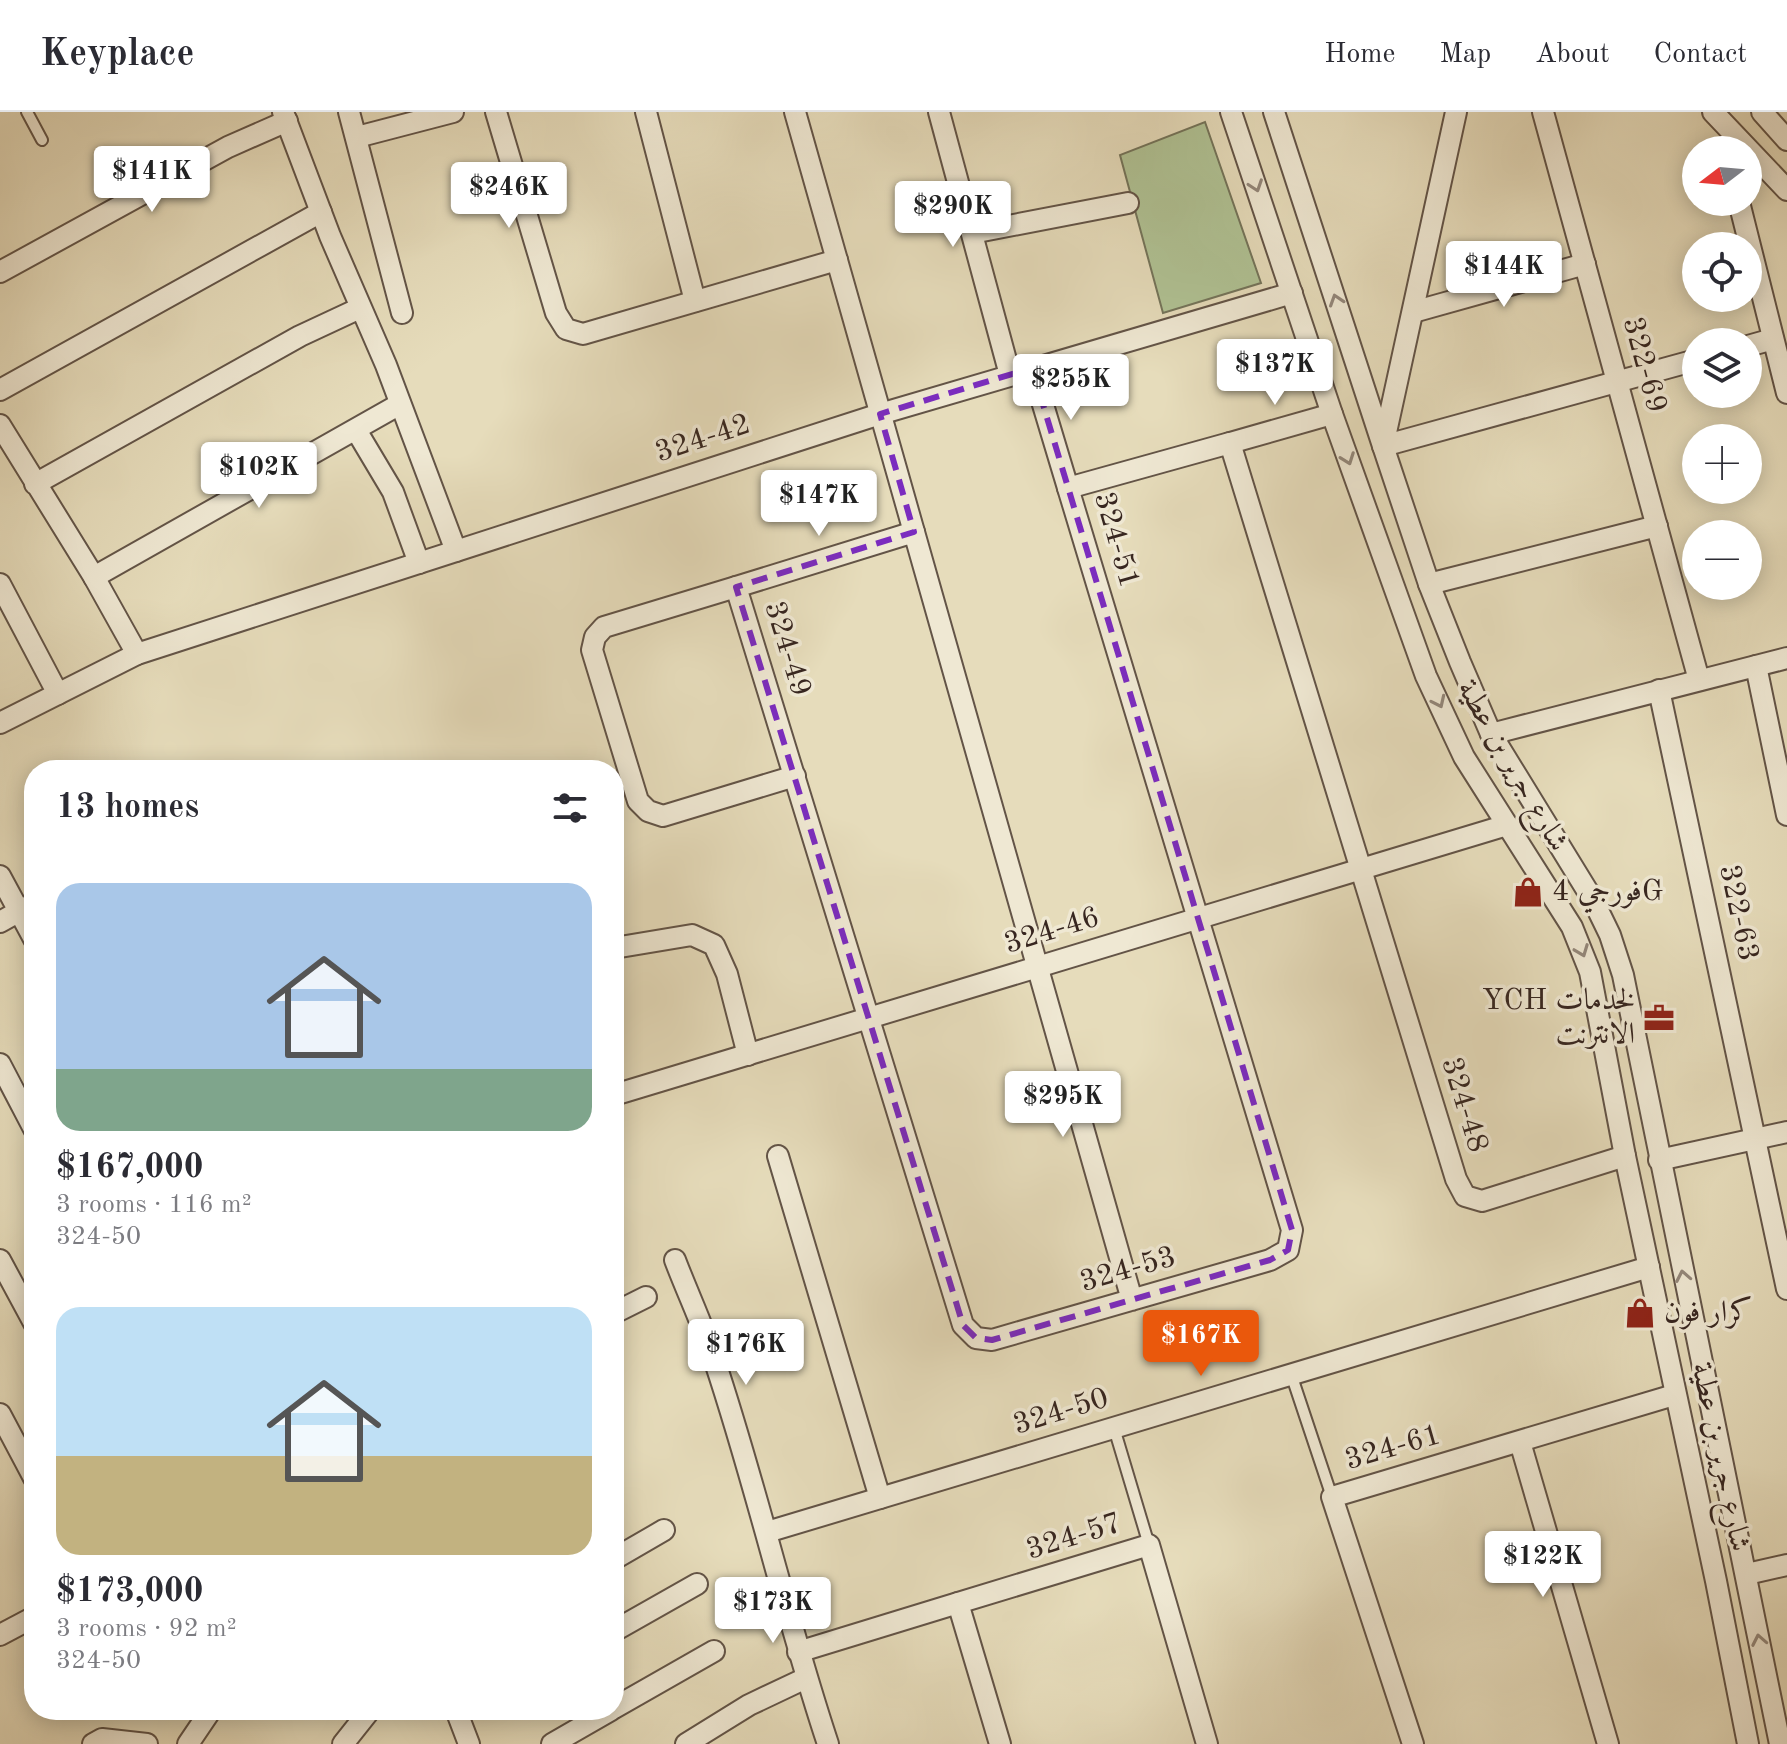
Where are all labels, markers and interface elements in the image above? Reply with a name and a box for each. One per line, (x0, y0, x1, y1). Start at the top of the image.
text: Keyplace (40, 36, 195, 74)
text: Home (1324, 41, 1395, 69)
text: Map (1439, 41, 1491, 69)
text: About (1535, 41, 1610, 69)
text: Contact (1654, 41, 1747, 69)
north arrow (1682, 136, 1762, 216)
map controls (1682, 136, 1762, 600)
pin: $141K (96, 146, 208, 214)
text: $141K (112, 159, 192, 185)
pin: $246K (453, 162, 565, 230)
text: $246K (469, 175, 549, 201)
one-way arrow (1247, 178, 1263, 192)
pin: $290K (897, 181, 1009, 249)
text: $290K (913, 194, 993, 220)
button: locate (1682, 232, 1762, 312)
pin: $144K (1448, 241, 1560, 309)
text: $144K (1464, 254, 1544, 280)
one-way arrow (1329, 294, 1345, 307)
street label: 322-69 (1617, 314, 1671, 416)
button: layers (1682, 328, 1762, 408)
pin: $137K (1219, 339, 1331, 407)
text: $137K (1235, 352, 1315, 378)
pin: $255K (1015, 354, 1127, 422)
text: $255K (1031, 367, 1111, 393)
street label: 324-42 (652, 410, 754, 468)
button: + (1682, 424, 1762, 504)
pin: $102K (203, 442, 315, 510)
one-way arrow (1338, 451, 1355, 465)
text: $102K (219, 455, 299, 481)
pin: $147K (763, 470, 875, 538)
text: $147K (779, 483, 859, 509)
street label: 324-51 (1088, 489, 1144, 591)
button: − (1682, 520, 1762, 600)
street label: 324-49 (758, 598, 816, 700)
street label: شارع جرير بن عطية (1444, 675, 1573, 861)
one-way arrow (1429, 694, 1445, 709)
icon: filters (548, 786, 592, 830)
text: 13 homes (56, 791, 199, 825)
street label: 322-63 (1713, 862, 1763, 964)
shop icon: فورجي 4G (1511, 875, 1545, 909)
place label: فورجي 4G (1552, 877, 1663, 914)
street label: 324-46 (1001, 902, 1103, 960)
icon: home (252, 935, 396, 1079)
one-way arrow (1572, 944, 1589, 958)
place label: YCH لخدمات الانترنت (1482, 986, 1635, 1050)
office icon: YCH لخدمات الانترنت (1642, 1001, 1676, 1035)
street label: 324-48 (1435, 1054, 1493, 1156)
pin: $295K (1007, 1071, 1119, 1139)
text: $295K (1023, 1084, 1103, 1110)
text: $167,000 (56, 1151, 204, 1185)
text: 3 rooms · 116 m² (56, 1192, 252, 1218)
text: 324-50 (56, 1224, 141, 1250)
street label: 324-53 (1077, 1242, 1179, 1298)
one-way arrow (1676, 1269, 1693, 1283)
place label: كرار فون (1664, 1295, 1753, 1330)
shop icon: كرار فون (1623, 1296, 1657, 1330)
pin: $167K (1145, 1310, 1257, 1378)
pin: $176K (690, 1319, 802, 1387)
text: $167K (1161, 1323, 1241, 1349)
text: $176K (706, 1332, 786, 1358)
icon: home (252, 1359, 396, 1503)
street label: شارع جرير بن عطية (1678, 1360, 1755, 1556)
street label: 324-50 (1010, 1383, 1112, 1441)
street label: 324-61 (1342, 1420, 1444, 1476)
street label: 324-57 (1023, 1508, 1125, 1566)
pin: $122K (1487, 1531, 1599, 1599)
text: $122K (1503, 1544, 1583, 1570)
text: $173,000 (56, 1575, 204, 1609)
pin: $173K (717, 1577, 829, 1645)
text: $173K (733, 1590, 813, 1616)
text: 3 rooms · 92 m² (56, 1616, 237, 1642)
one-way arrow (1752, 1633, 1769, 1647)
text: 324-50 (56, 1648, 141, 1674)

